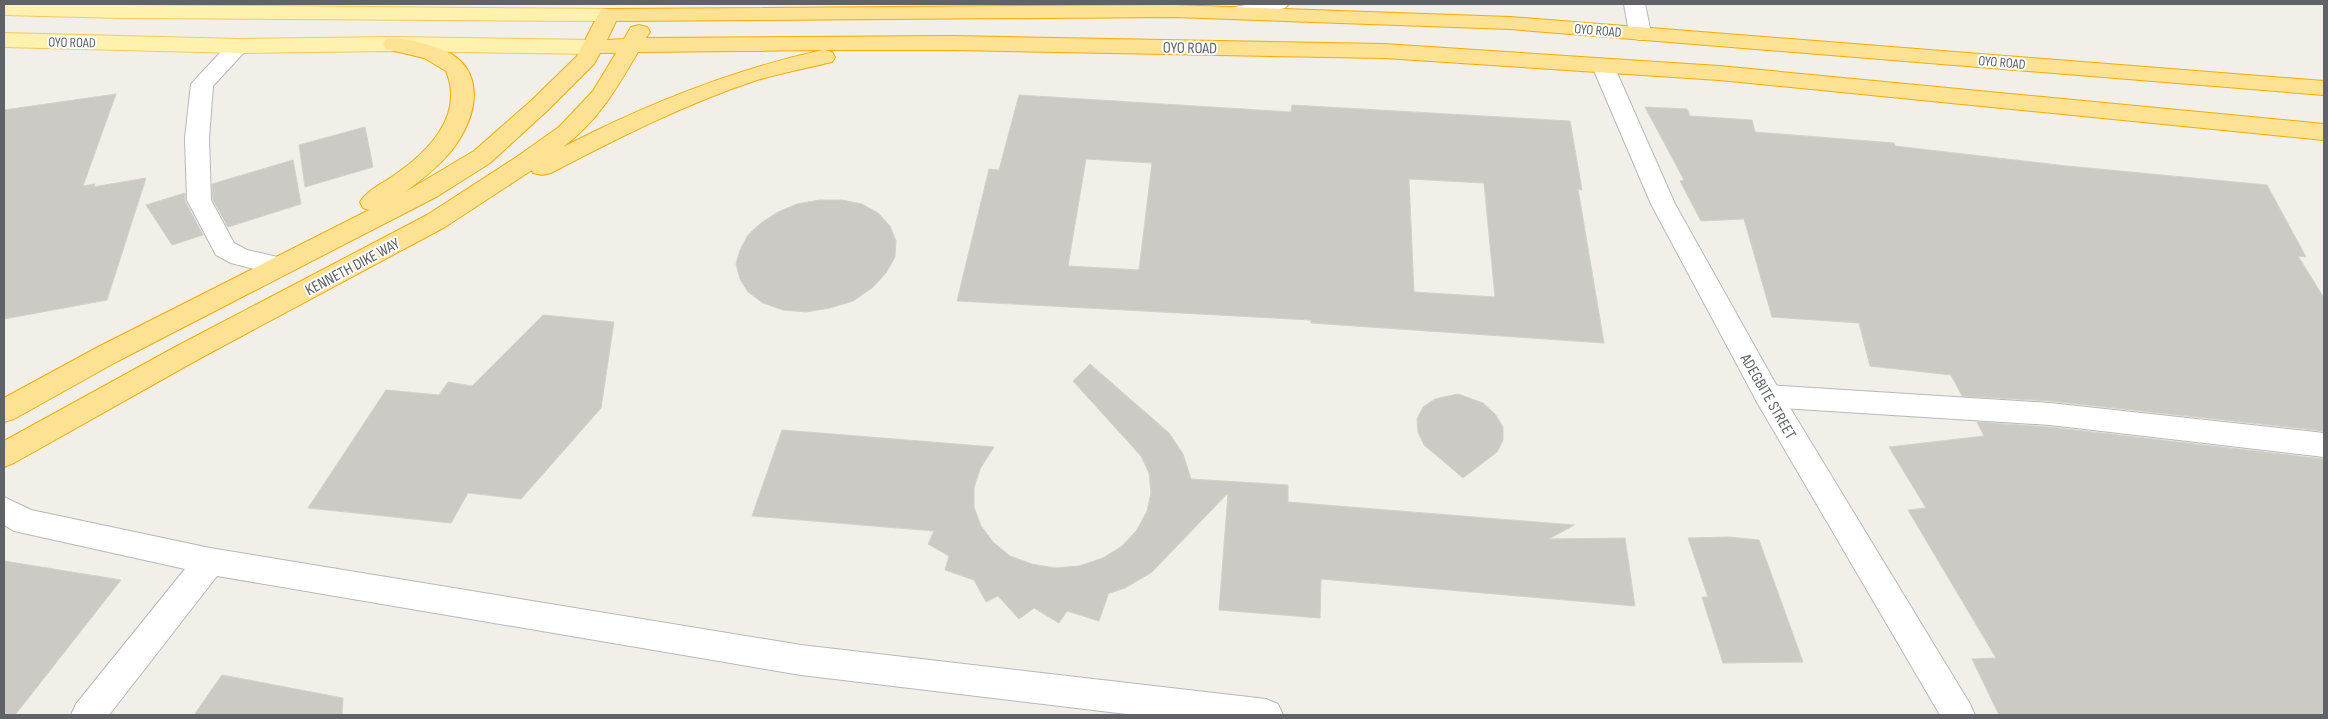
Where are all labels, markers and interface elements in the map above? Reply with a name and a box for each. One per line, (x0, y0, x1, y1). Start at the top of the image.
street label: OYO ROAD (1574, 20, 1622, 41)
street label: OYO ROAD (48, 34, 96, 51)
street label: OYO ROAD (1163, 39, 1217, 58)
street label: OYO ROAD (1978, 52, 2026, 73)
street label: KENNETH DIKE WAY (302, 234, 403, 300)
street label: ADEGBITE STREET (1735, 350, 1800, 443)

